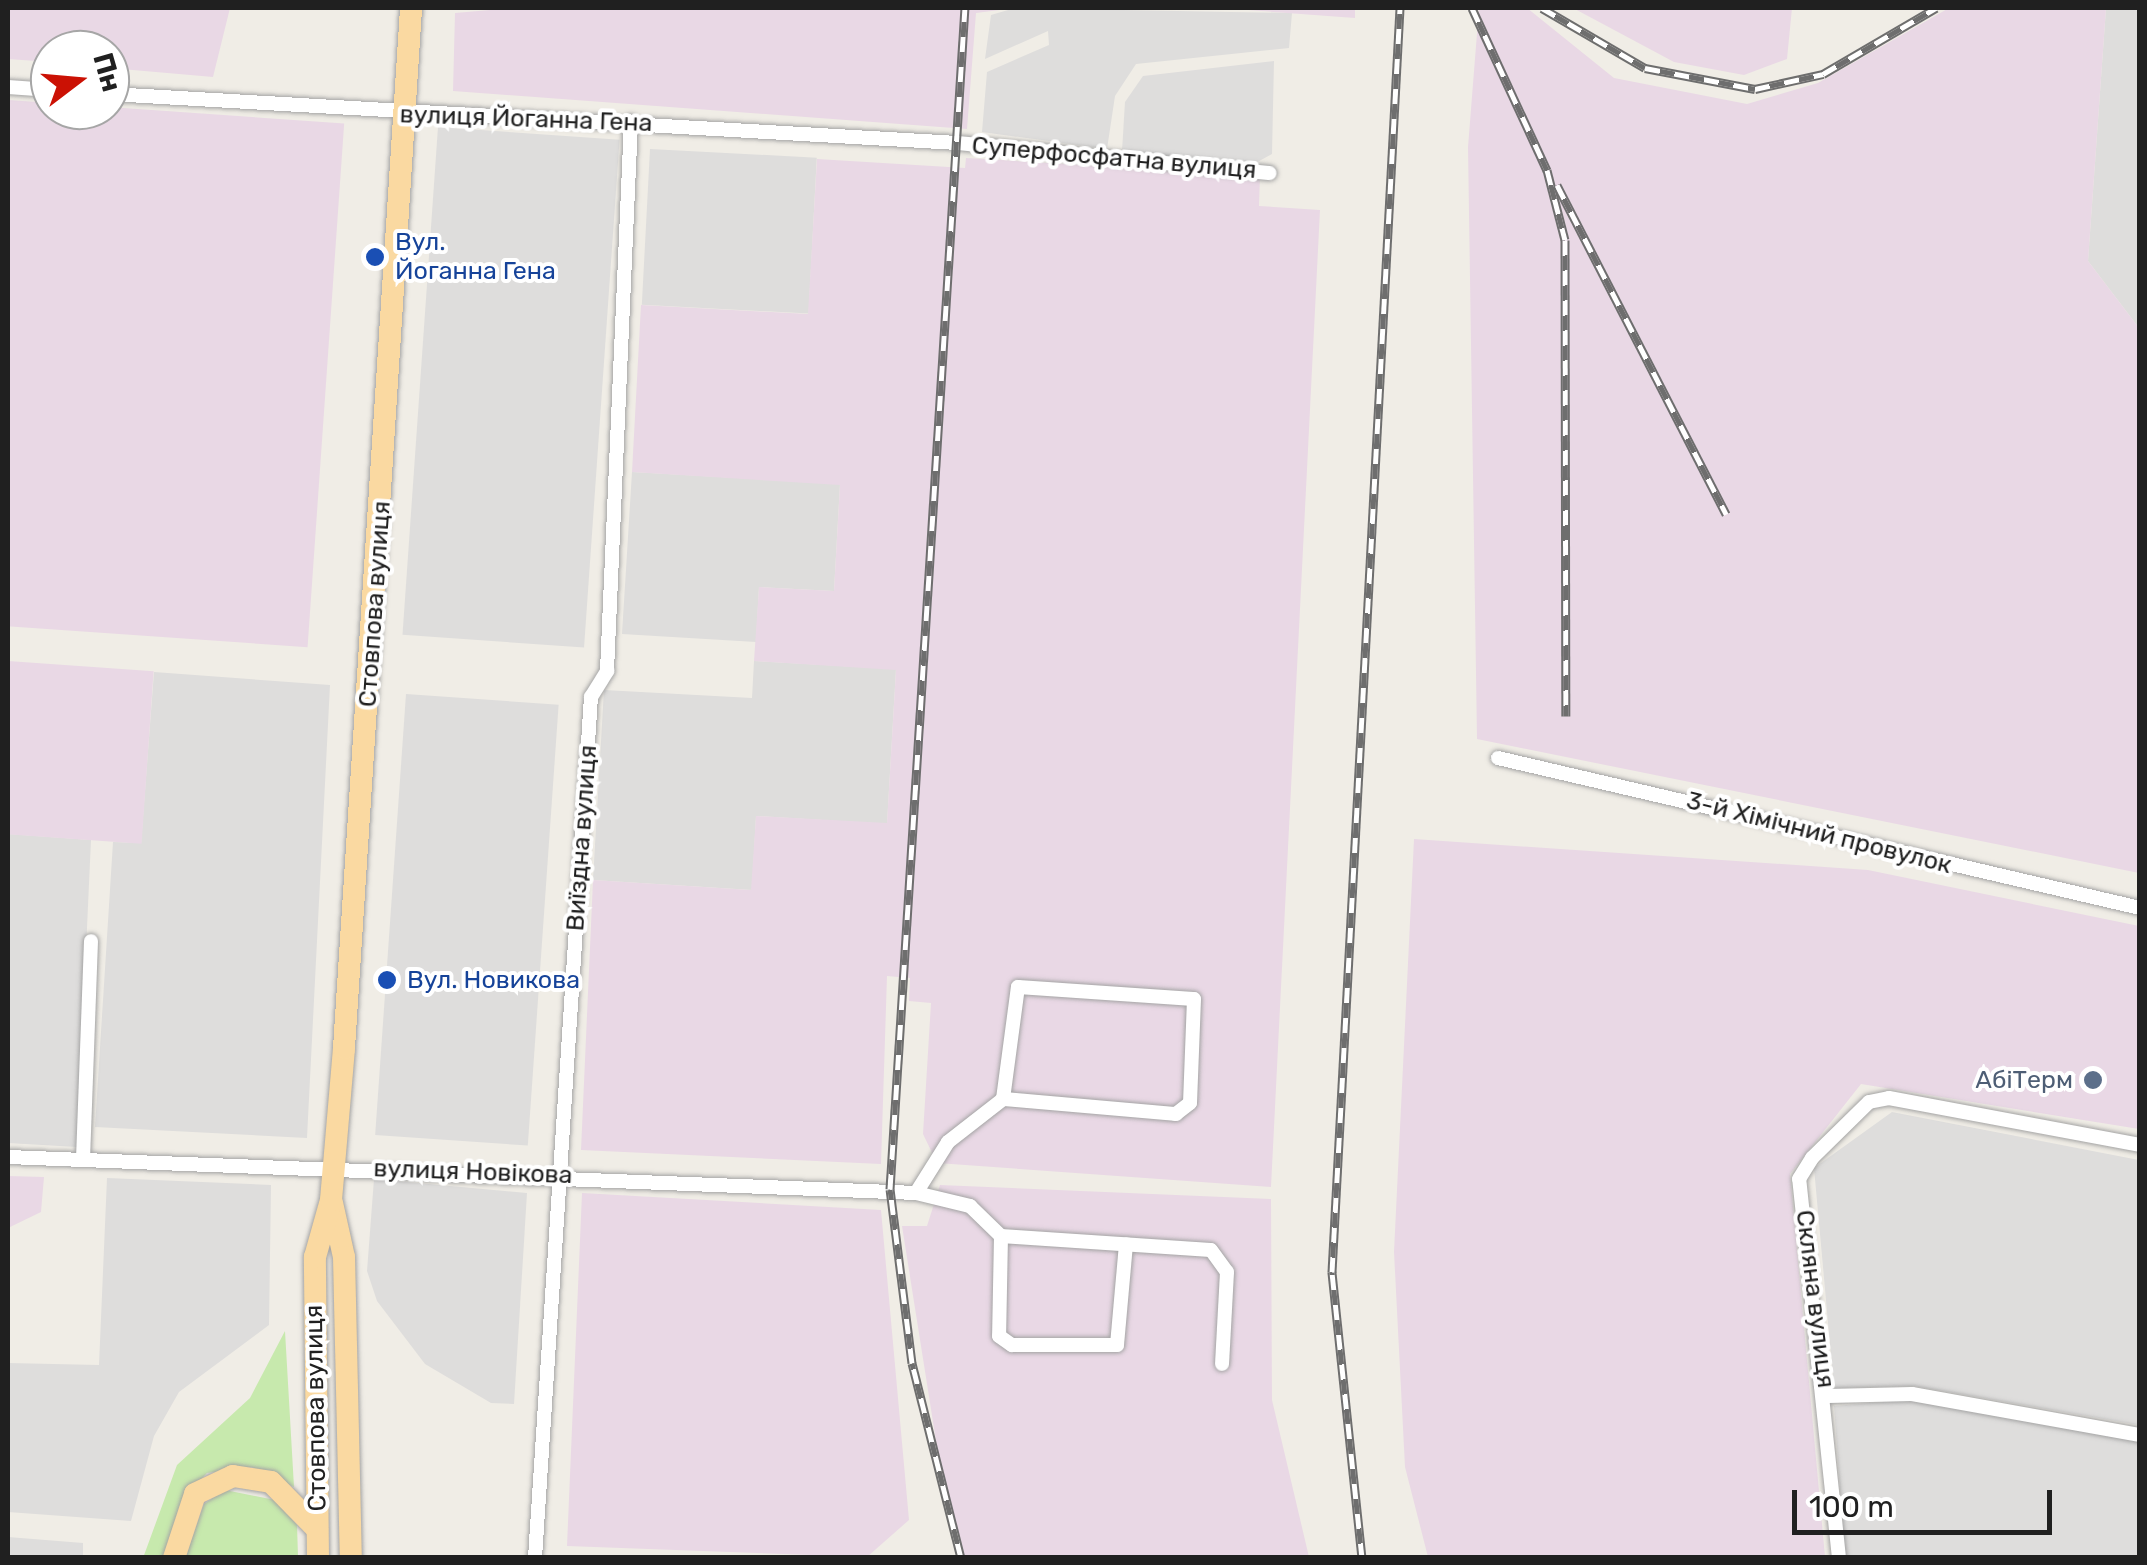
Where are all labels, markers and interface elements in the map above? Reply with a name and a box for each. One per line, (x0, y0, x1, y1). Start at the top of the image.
north arrow (30, 30, 130, 130)
text: Пн (86, 49, 129, 95)
street label: вулиця Йоганна Гена (399, 100, 653, 138)
street label: Суперфосфатна вулиця (970, 131, 1258, 185)
place label: Вул. Йоганна Гена (395, 228, 556, 287)
marker: Вул. Йоганна Гена (364, 246, 386, 268)
street label: Стовпова вулиця (353, 500, 397, 708)
street label: Виїздна вулиця (561, 744, 603, 932)
street label: 3-й Хімічний провулок (1683, 786, 1955, 880)
place label: Вул. Новикова (407, 965, 580, 995)
marker: Вул. Новикова (376, 969, 398, 991)
place label: АбіТерм (1975, 1065, 2073, 1095)
marker: АбіТерм (2082, 1069, 2104, 1091)
street label: вулиця Новікова (373, 1154, 573, 1190)
street label: Скляна вулиця (1789, 1208, 1841, 1390)
street label: Стовпова вулиця (299, 1304, 333, 1512)
scale bar (1797, 1470, 2057, 1532)
text: 100 m (1809, 1489, 1894, 1525)

